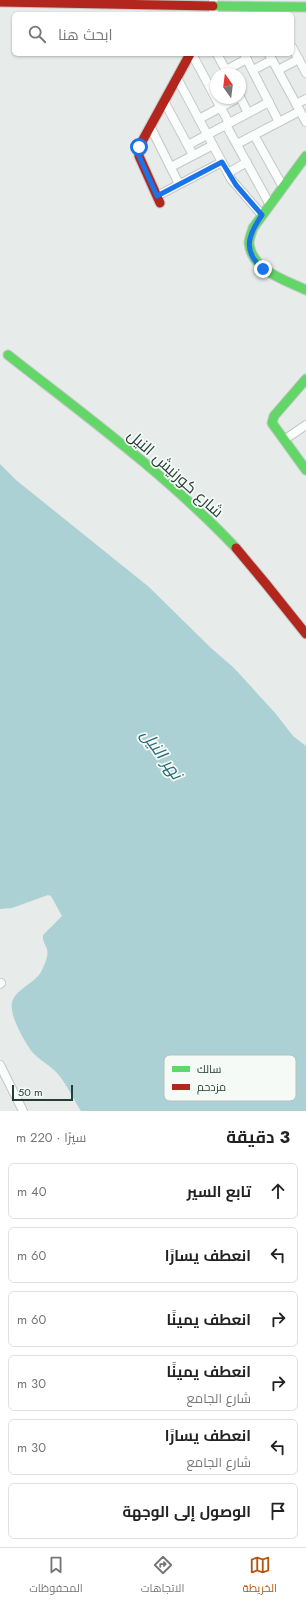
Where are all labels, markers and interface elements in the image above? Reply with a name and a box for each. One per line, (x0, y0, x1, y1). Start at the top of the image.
search box (12, 12, 294, 56)
icon: search (26, 23, 48, 45)
text: ابحث هنا (58, 24, 113, 46)
north arrow (210, 68, 246, 104)
route start (130, 138, 148, 156)
route end (254, 260, 272, 278)
street label: شارع كورنيش النيل (123, 424, 229, 523)
water label: نهر النيل (136, 724, 190, 786)
legend (164, 1055, 296, 1101)
text: سالك (197, 1061, 221, 1077)
text: مزدحم (197, 1079, 226, 1095)
scale bar (12, 1083, 73, 1102)
text: 50 m (18, 1084, 43, 1100)
text: 3 دقيقة (226, 1125, 290, 1149)
text: سيرًا · 220 m (16, 1128, 86, 1147)
icon: ahead (267, 1180, 289, 1202)
text: تابع السير (187, 1181, 251, 1203)
text: 40 m (17, 1182, 46, 1201)
icon: left (267, 1244, 289, 1266)
text: انعطف يسارًا (165, 1245, 251, 1267)
text: 60 m (17, 1246, 46, 1265)
icon: right (267, 1308, 289, 1330)
text: انعطف يمينًا (167, 1309, 251, 1331)
text: 60 m (17, 1310, 46, 1329)
text: انعطف يمينًا (167, 1361, 251, 1383)
icon: right (267, 1372, 289, 1394)
text: 30 m (17, 1374, 46, 1393)
text: شارع الجامع (187, 1389, 251, 1408)
text: انعطف يسارًا (165, 1425, 251, 1447)
icon: left (267, 1436, 289, 1458)
text: 30 m (17, 1438, 46, 1457)
text: شارع الجامع (187, 1453, 251, 1472)
icon: arrive (267, 1500, 289, 1522)
text: الوصول إلى الوجهة (122, 1501, 251, 1523)
tab: المحفوظات (29, 1554, 83, 1598)
tab: الاتجاهات (141, 1554, 184, 1598)
tab: الخريطة (243, 1554, 277, 1598)

